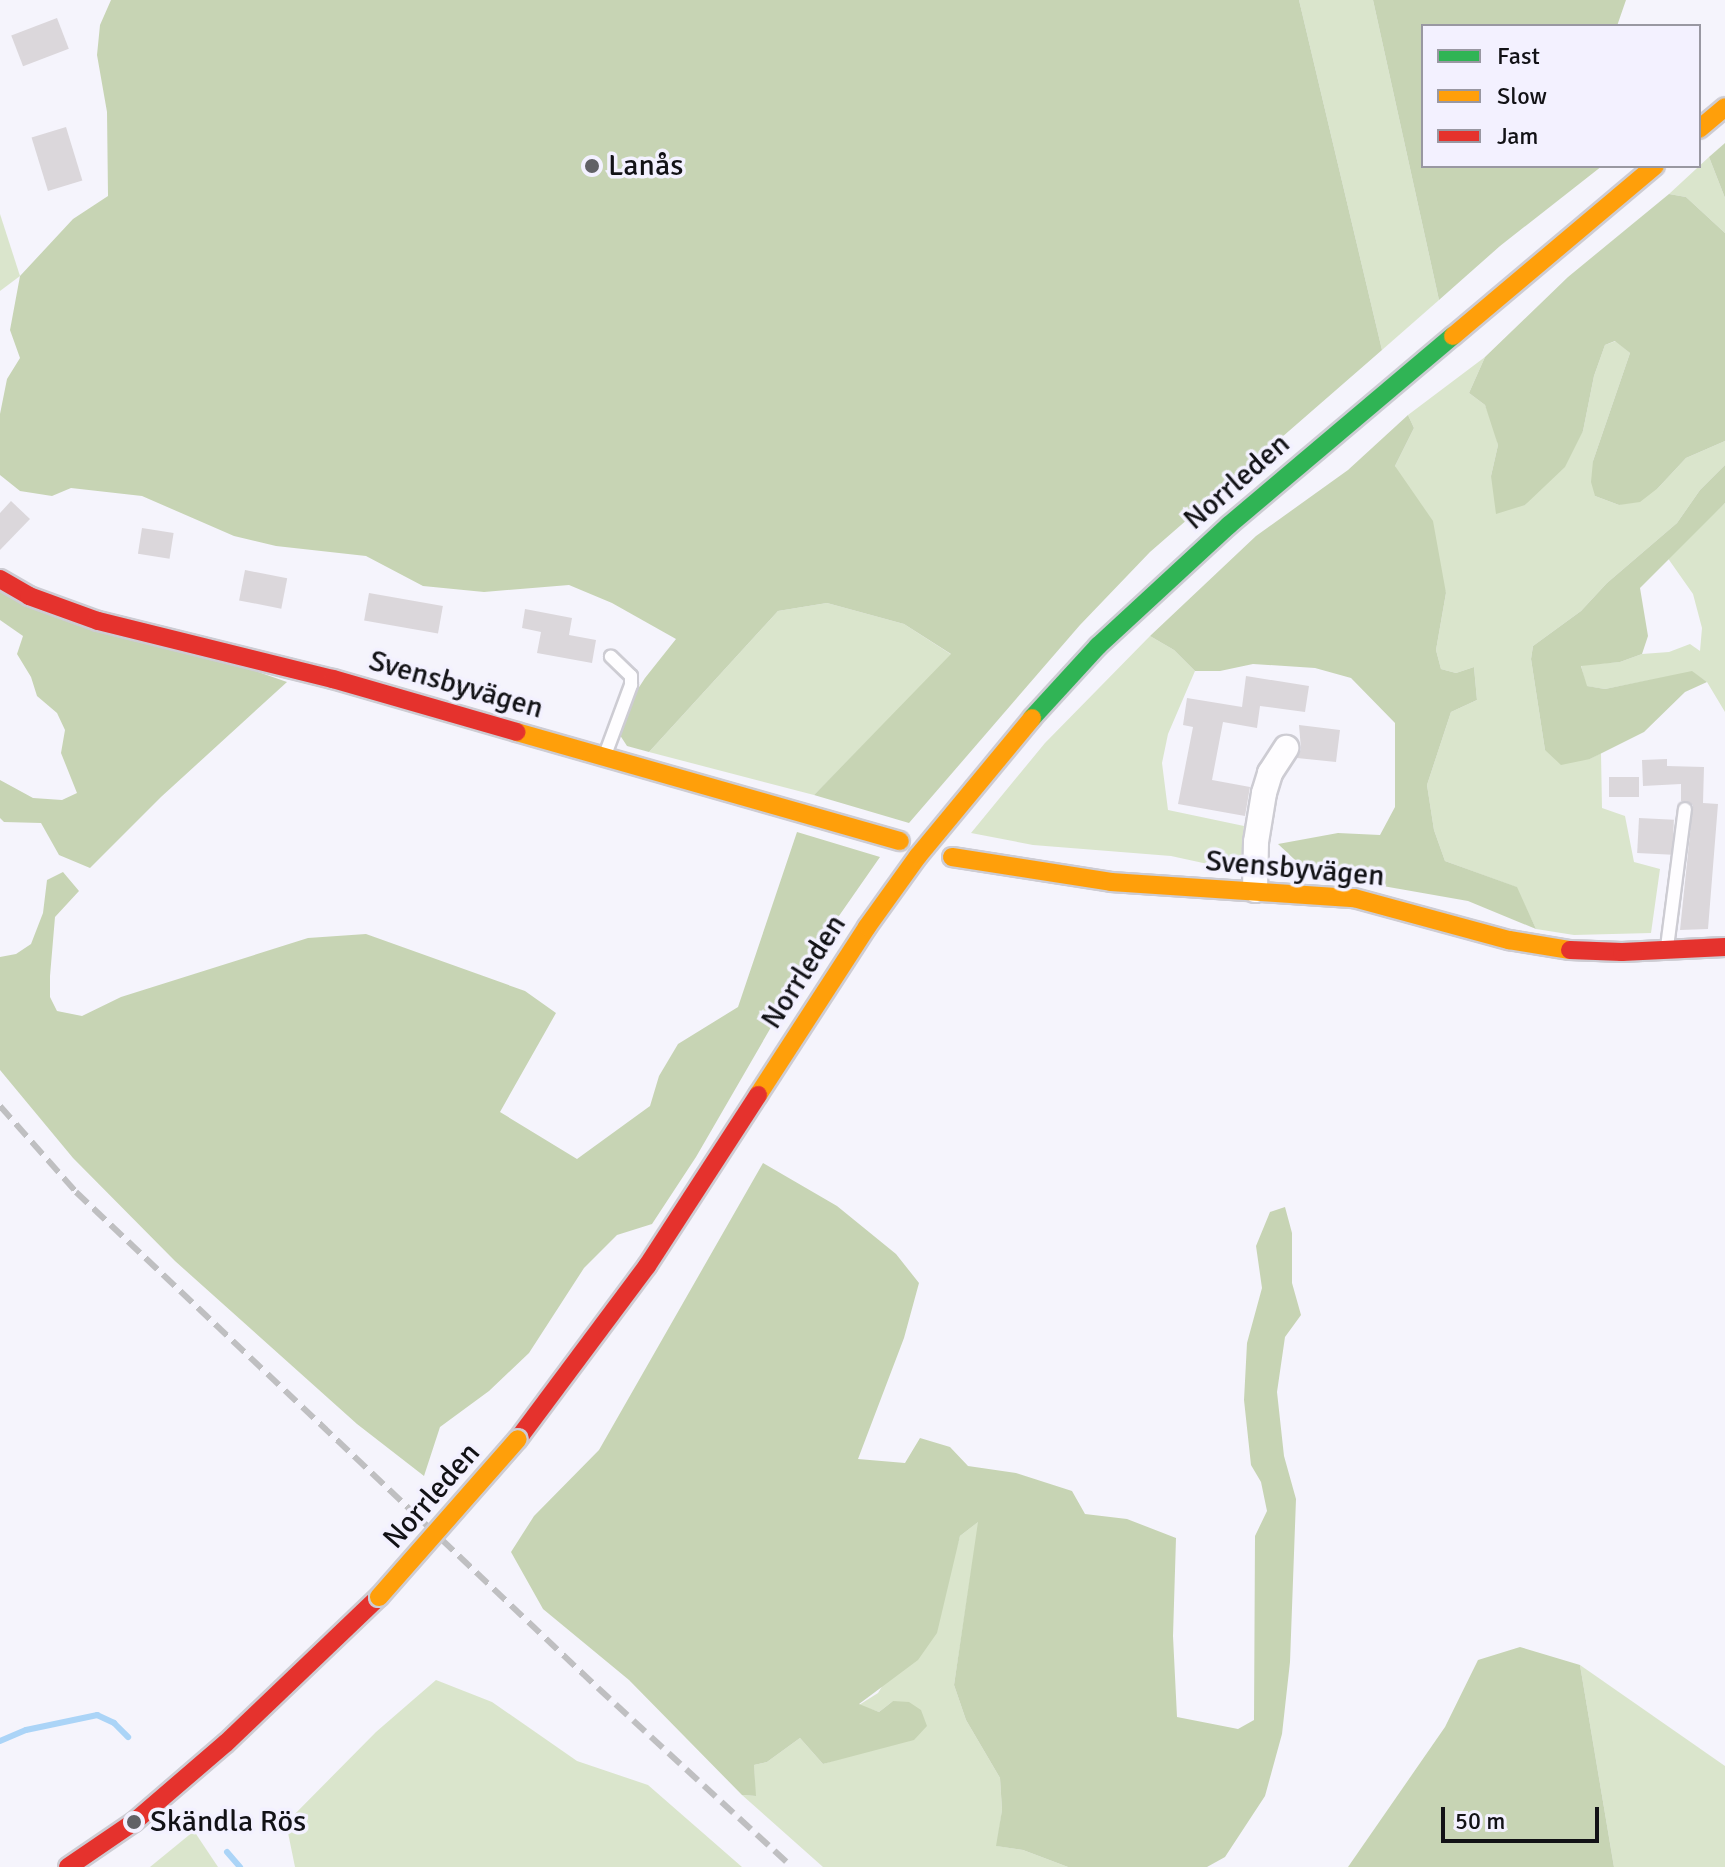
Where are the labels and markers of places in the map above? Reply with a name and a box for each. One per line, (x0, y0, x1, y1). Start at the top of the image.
place label: Lanås (608, 148, 683, 184)
marker: Lanås (583, 157, 601, 175)
place label: Skändla Rös (150, 1804, 306, 1840)
marker: Skändla Rös (125, 1813, 143, 1831)

